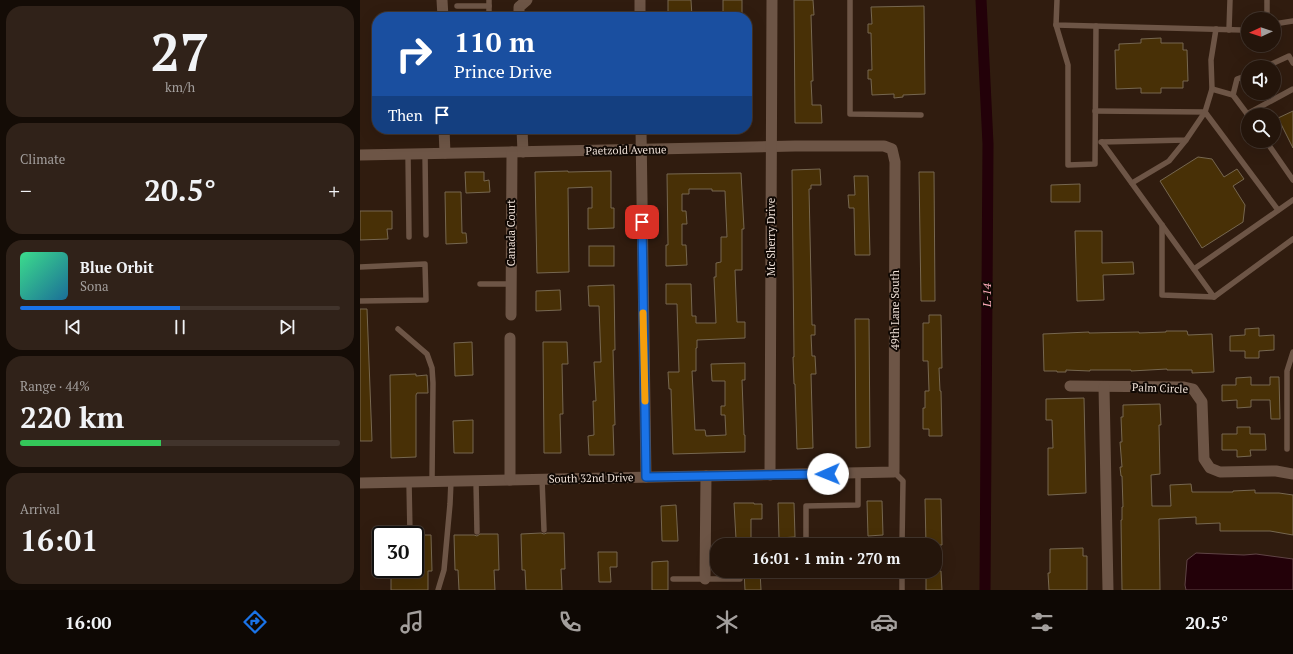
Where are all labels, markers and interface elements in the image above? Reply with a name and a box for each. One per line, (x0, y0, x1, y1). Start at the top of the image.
north arrow (1241, 12, 1281, 52)
map controls (1241, 12, 1281, 148)
text: 27 (151, 17, 209, 86)
text: 110 m (454, 23, 535, 60)
icon: right (388, 28, 440, 80)
text: Prince Drive (454, 59, 552, 83)
button: sound (1241, 60, 1281, 100)
text: km/h (165, 78, 195, 96)
icon: arrive (431, 104, 453, 126)
text: Then (388, 105, 423, 125)
button: search (1241, 108, 1281, 148)
street label: Paetzold Avenue (585, 142, 667, 158)
text: Climate (20, 150, 65, 168)
text: 20.5° (144, 170, 216, 210)
text: − (20, 176, 32, 205)
text: + (328, 176, 340, 205)
street label: Mc Sherry Drive (764, 197, 778, 276)
street label: Canada Court (504, 200, 518, 266)
pin (625, 205, 659, 239)
icon: arrive (631, 211, 653, 233)
text: Blue Orbit (80, 257, 154, 277)
street label: 49th Lane South (888, 269, 902, 350)
text: Sona (80, 277, 108, 295)
water label: L-14 (979, 282, 994, 308)
icon: previous (62, 316, 84, 338)
icon: pause (169, 316, 191, 338)
icon: next (276, 316, 298, 338)
text: Range · 44% (20, 377, 90, 395)
street label: Palm Circle (1132, 380, 1189, 396)
text: 220 km (20, 397, 124, 437)
position arrow (807, 453, 849, 495)
street label: South 32nd Drive (548, 470, 634, 486)
text: Arrival (20, 500, 60, 518)
text: 16:01 (20, 520, 98, 560)
speed limit sign: 30 (372, 526, 424, 578)
text: 16:01 · 1 min · 270 m (752, 548, 900, 568)
icon: directions (241, 608, 269, 636)
icon: music (398, 608, 426, 636)
icon: phone (556, 608, 584, 636)
icon: climate (713, 608, 741, 636)
icon: car (870, 608, 898, 636)
icon: filters (1028, 608, 1056, 636)
text: 16:00 (65, 610, 112, 634)
text: 20.5° (1185, 610, 1228, 634)

